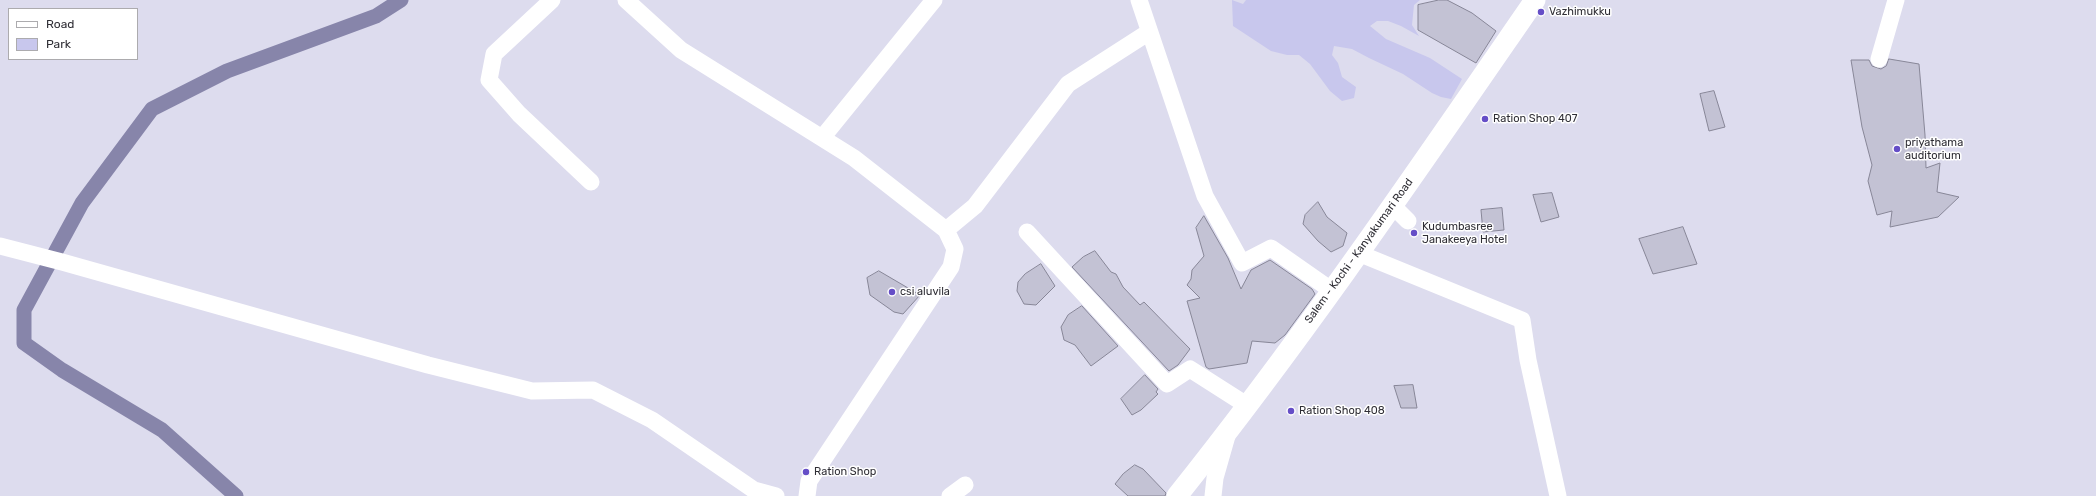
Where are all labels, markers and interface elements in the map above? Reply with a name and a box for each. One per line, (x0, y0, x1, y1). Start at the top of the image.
place label: Vazhimukku (1549, 5, 1611, 19)
marker: Vazhimukku (1536, 7, 1546, 17)
legend (8, 8, 138, 60)
text: Road (46, 17, 74, 31)
text: Park (46, 37, 71, 51)
place label: Ration Shop 407 (1493, 112, 1577, 126)
marker: Ration Shop 407 (1480, 114, 1490, 124)
place label: priyathama auditorium (1905, 136, 1963, 162)
marker: priyathama auditorium (1892, 144, 1902, 154)
street label: Salem - Kochi - Kanyakumari Road (1302, 176, 1416, 326)
place label: Kudumbasree Janakeeya Hotel (1422, 220, 1507, 246)
marker: Kudumbasree Janakeeya Hotel (1409, 228, 1419, 238)
place label: csi aluvila (900, 285, 950, 299)
marker: csi aluvila (887, 287, 897, 297)
place label: Ration Shop 408 (1299, 404, 1385, 418)
marker: Ration Shop 408 (1286, 406, 1296, 416)
place label: Ration Shop (814, 465, 876, 479)
marker: Ration Shop (801, 467, 811, 477)

